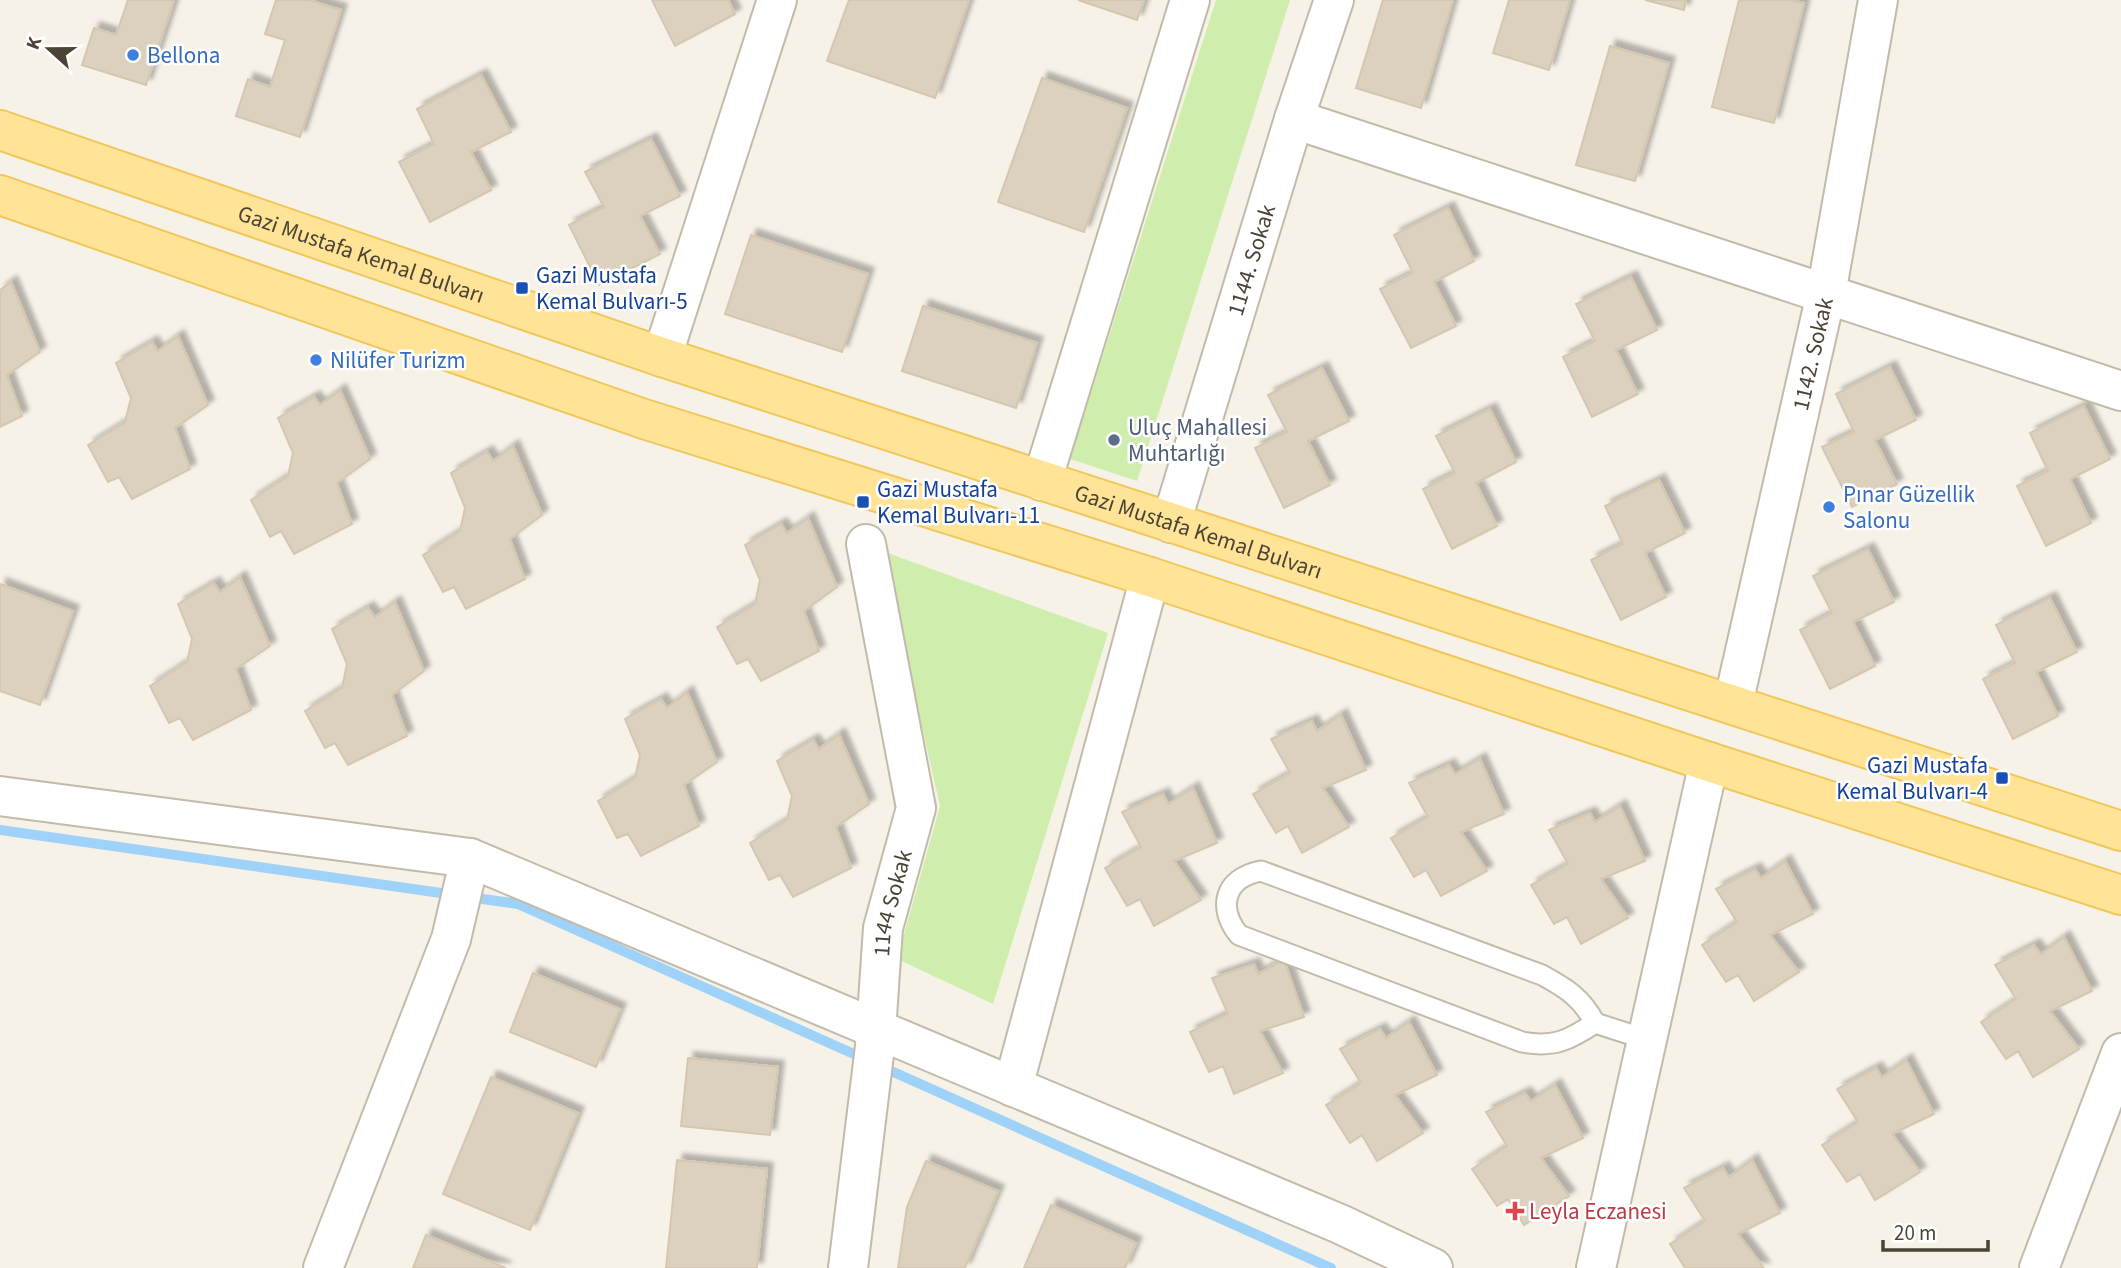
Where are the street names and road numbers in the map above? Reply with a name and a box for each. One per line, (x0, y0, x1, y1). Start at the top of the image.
street label: Gazi Mustafa Kemal Bulvarı (234, 196, 489, 311)
street label: 1144. Sokak (1219, 200, 1284, 320)
street label: 1142. Sokak (1784, 294, 1841, 414)
street label: Gazi Mustafa Kemal Bulvarı (1070, 476, 1327, 587)
street label: 1144 Sokak (865, 845, 920, 958)

